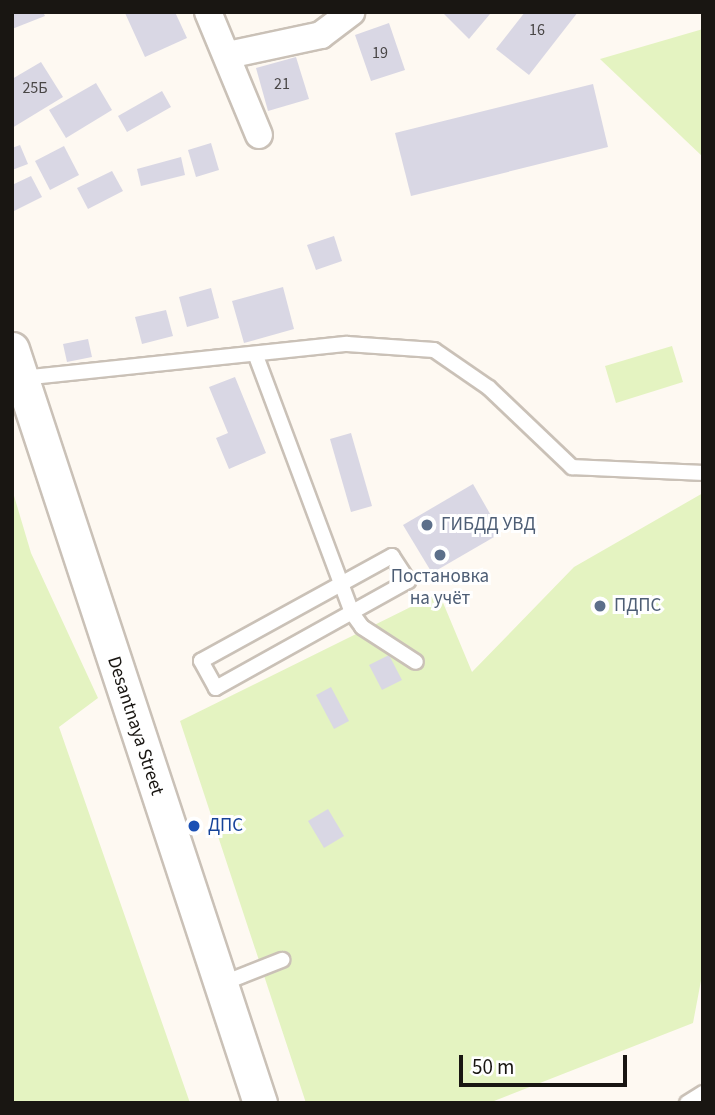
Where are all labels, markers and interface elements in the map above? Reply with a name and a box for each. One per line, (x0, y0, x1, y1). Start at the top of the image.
house number: 16 (529, 20, 545, 40)
house number: 19 (372, 43, 388, 63)
house number: 21 (274, 74, 290, 94)
house number: 25Б (22, 78, 48, 98)
place label: ГИБДД УВД (441, 514, 536, 536)
marker: ГИБДД УВД (419, 517, 435, 533)
marker: Постановка на учёт (432, 547, 448, 563)
place label: Постановка на учёт (391, 566, 489, 610)
place label: ПДПС (614, 595, 661, 617)
marker: ПДПС (592, 598, 608, 614)
street label: Desantnaya Street (102, 654, 168, 798)
place label: ДПС (208, 815, 243, 837)
marker: ДПС (186, 818, 202, 834)
scale bar (463, 1042, 631, 1086)
text: 50 m (472, 1052, 514, 1082)

